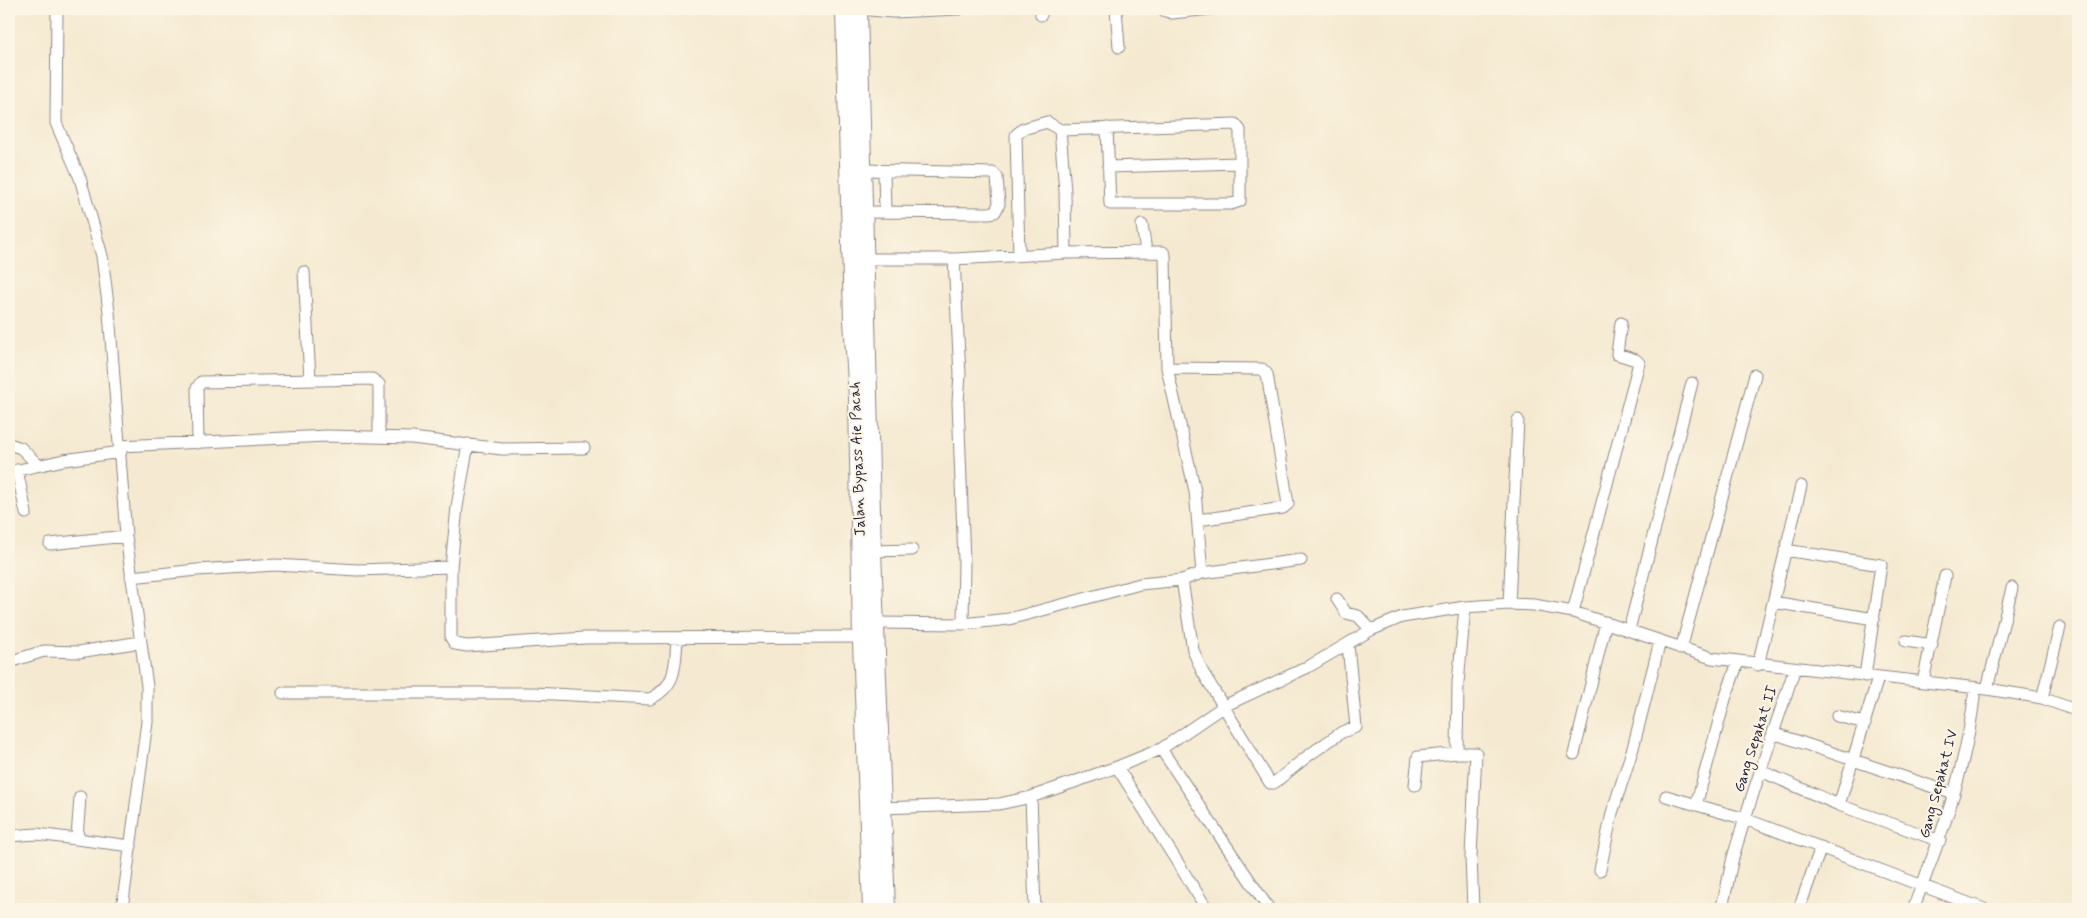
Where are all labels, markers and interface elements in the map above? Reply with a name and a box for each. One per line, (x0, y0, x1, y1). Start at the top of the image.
street label: Jalan Bypass Aie Pacah (845, 381, 871, 537)
street label: Gang Sepakat II (1729, 683, 1784, 795)
street label: Gang Sepakat IV (1915, 727, 1964, 841)

